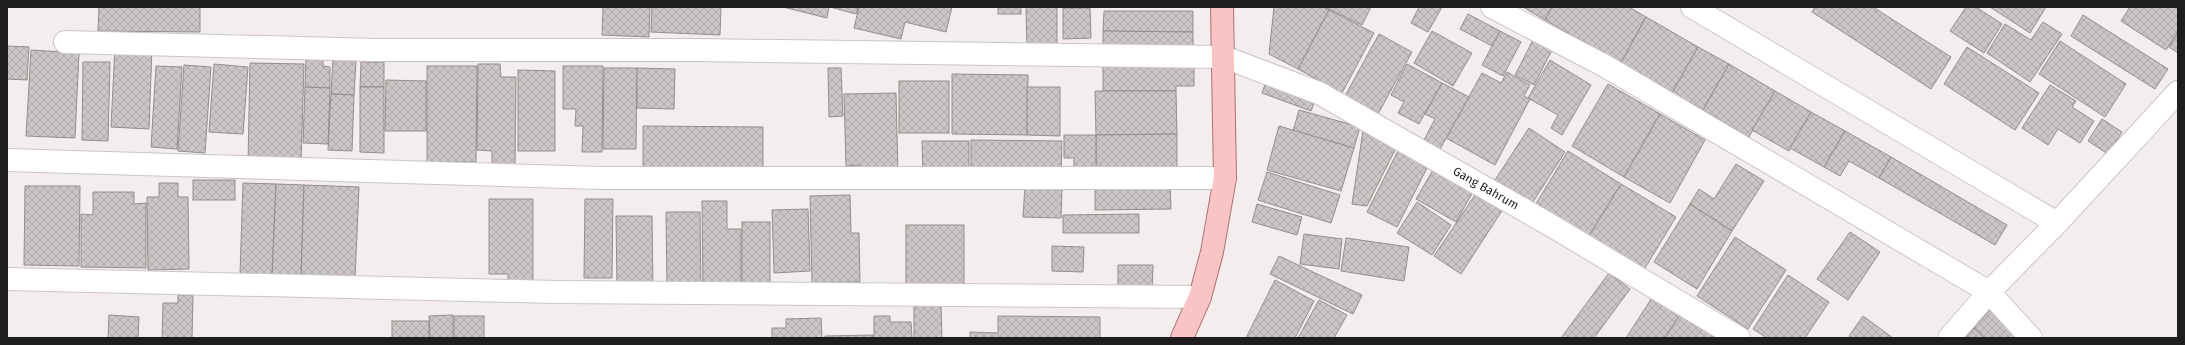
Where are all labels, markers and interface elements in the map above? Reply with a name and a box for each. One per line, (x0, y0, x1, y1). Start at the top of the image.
street label: Gang Bahrum (1451, 164, 1521, 213)

